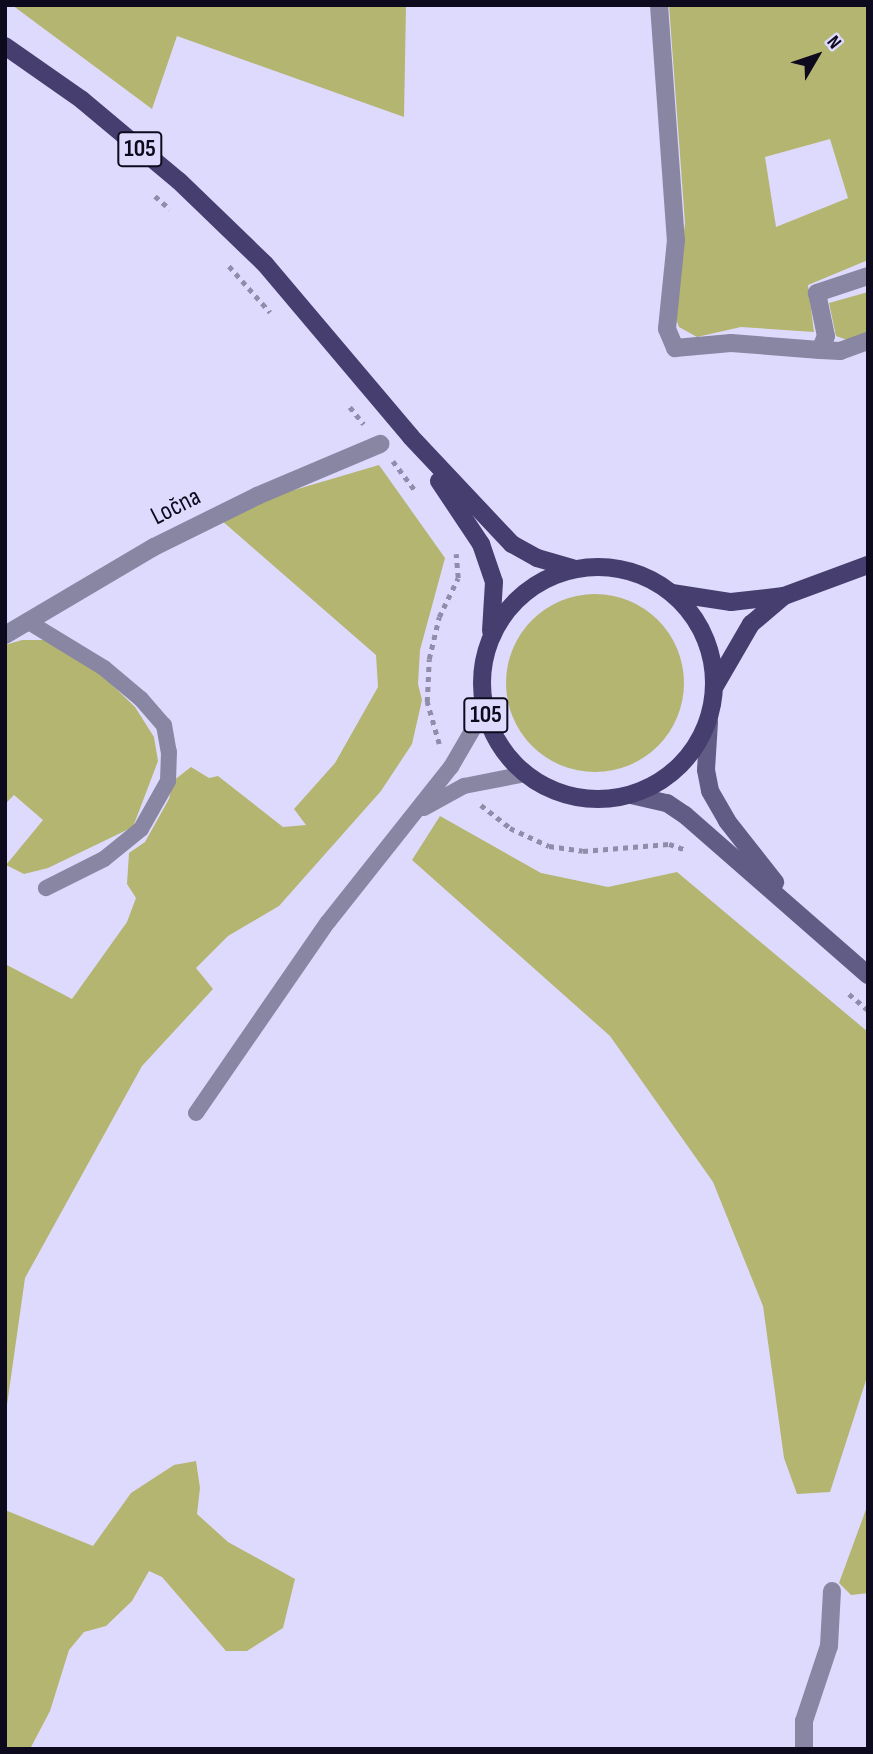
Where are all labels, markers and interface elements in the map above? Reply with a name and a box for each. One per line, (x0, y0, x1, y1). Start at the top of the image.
north arrow (782, 21, 852, 91)
text: N (822, 31, 846, 54)
road number: 105 (117, 128, 163, 169)
street label: Ločna (146, 481, 206, 533)
road number: 105 (463, 694, 509, 736)

